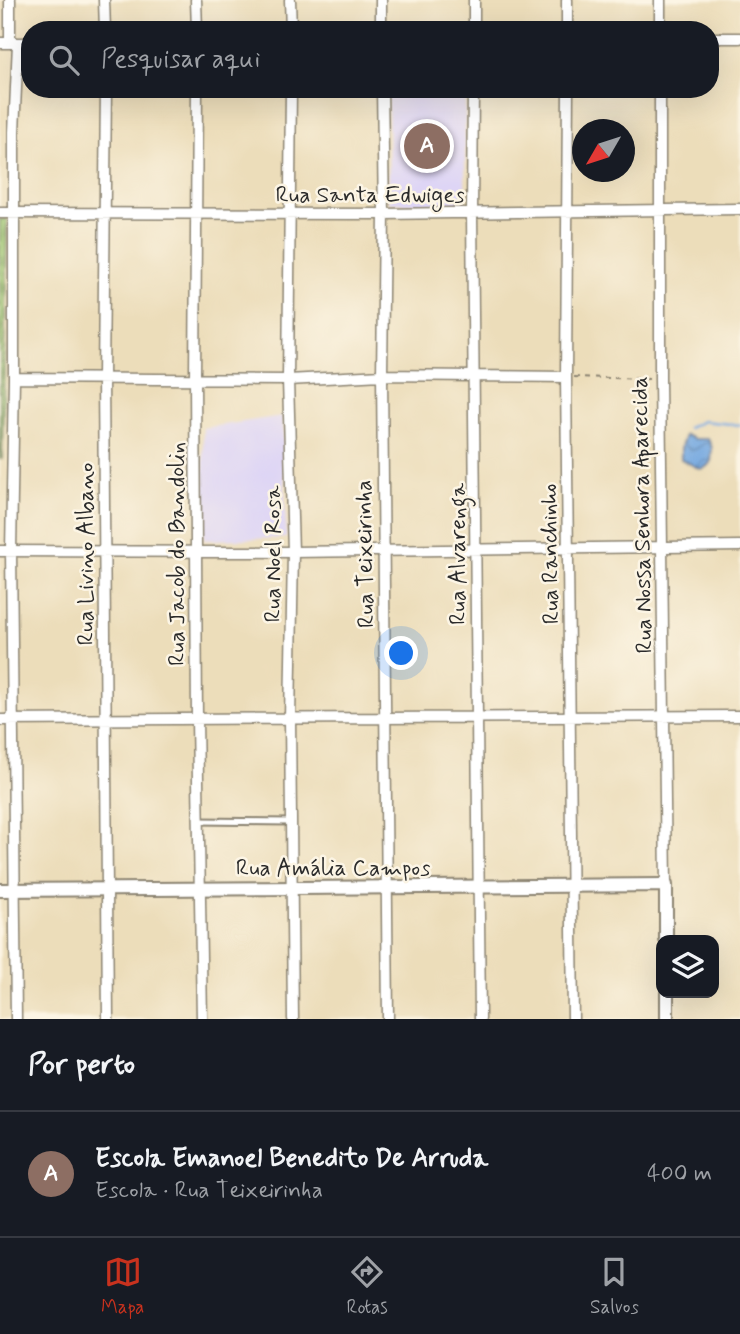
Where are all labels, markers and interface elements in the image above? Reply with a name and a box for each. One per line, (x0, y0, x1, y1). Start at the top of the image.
search box (21, 21, 719, 98)
icon: search (45, 41, 83, 79)
text: Pesquisar aqui (101, 43, 260, 77)
north arrow (572, 119, 635, 182)
pin: A (404, 120, 450, 172)
street label: Rua Santa Edwiges (275, 181, 465, 213)
street label: Rua Nossa Senhora Aparecida (626, 376, 661, 654)
street label: Rua Jacob do Bandolin (163, 442, 193, 666)
street label: Rua Livino Albano (72, 463, 102, 645)
street label: Rua Teixeirinha (350, 480, 382, 628)
street label: Rua Alvarenga (444, 483, 476, 625)
street label: Rua Ranchinho (535, 483, 567, 625)
street label: Rua Noel Rosa (259, 485, 289, 623)
your location (384, 636, 418, 670)
street label: Rua Amália Campos (236, 854, 430, 884)
map controls (656, 935, 719, 998)
button: layers (656, 935, 719, 998)
text: Por perto (28, 1045, 135, 1084)
text: Escola Emanoel Benedito De Arruda (95, 1142, 488, 1176)
text: A (43, 1159, 59, 1189)
text: 400 m (647, 1159, 712, 1189)
text: Escola · Rua Teixeirinha (95, 1176, 323, 1206)
tab: Mapa (101, 1253, 144, 1320)
tab: Rotas (346, 1253, 388, 1320)
tab: Salvos (590, 1253, 639, 1320)

